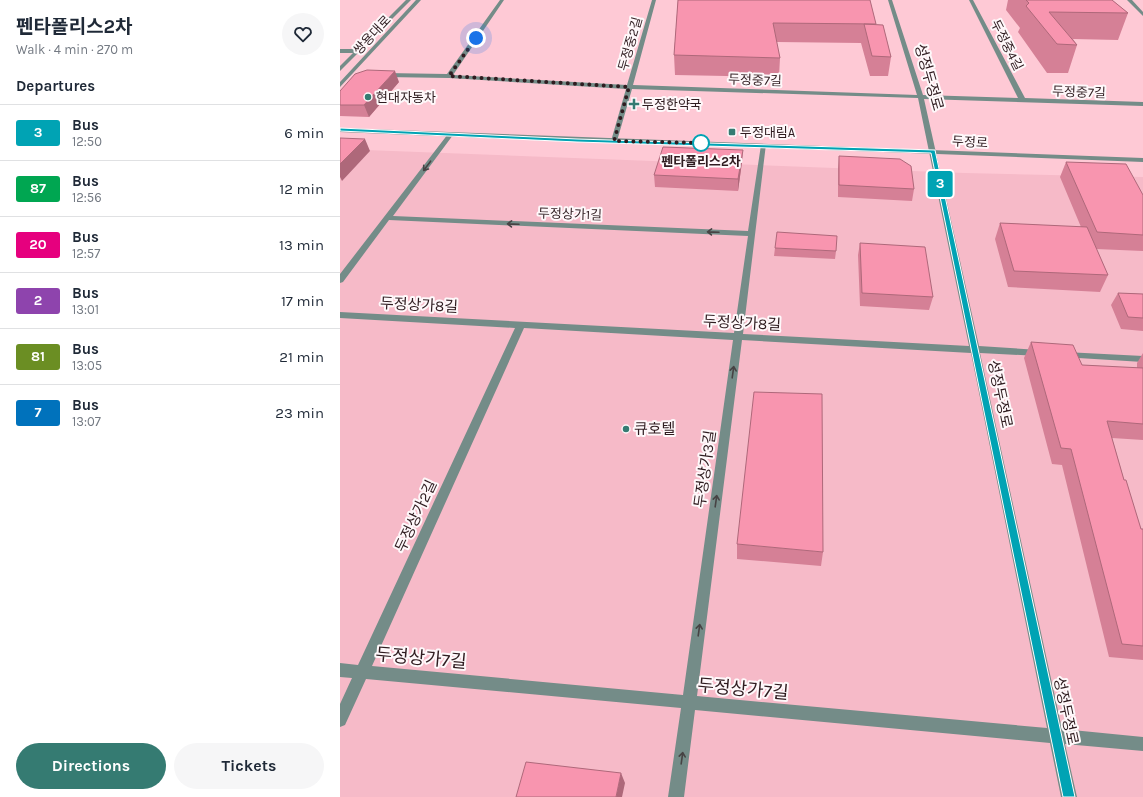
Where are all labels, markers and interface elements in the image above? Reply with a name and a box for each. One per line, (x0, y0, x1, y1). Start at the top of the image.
street label: 쌍용대로 (350, 12, 394, 58)
button: heart (282, 13, 324, 55)
street label: 두정중2길 (615, 15, 645, 73)
text: 펜타폴리스2차 (16, 16, 132, 38)
street label: 두정중4길 (988, 17, 1026, 73)
your location (466, 28, 486, 48)
street label: 성정두정로 (911, 41, 947, 113)
text: Walk · 4 min · 270 m (16, 42, 133, 57)
street label: 두정중7길 (728, 72, 782, 88)
text: Departures (16, 77, 95, 95)
street label: 두정중7길 (1052, 84, 1106, 100)
place label: 현대자동차 (376, 90, 436, 105)
marker: 현대자동차 (363, 92, 373, 102)
place label: 두정한약국 (642, 97, 702, 112)
marker: 두정한약국 (629, 99, 639, 109)
text: Bus (72, 116, 99, 134)
text: 3 (34, 124, 42, 141)
text: 6 min (284, 124, 324, 142)
place label: 두정대림A (740, 125, 796, 140)
marker: 두정대림A (727, 127, 737, 137)
text: 12:50 (72, 134, 102, 149)
marker: 펜타폴리스2차 (692, 134, 710, 152)
street label: 두정로 (952, 134, 988, 150)
place label: 펜타폴리스2차 (661, 154, 741, 169)
one-way arrow (423, 160, 431, 171)
line badge: 3 (927, 171, 953, 197)
text: Bus (72, 172, 99, 190)
text: 3 (936, 175, 944, 192)
text: 87 (30, 180, 46, 197)
text: 12 min (279, 180, 324, 198)
text: 12:56 (72, 190, 102, 205)
street label: 두정상가1길 (538, 205, 602, 223)
one-way arrow (507, 220, 520, 227)
text: Bus (72, 228, 99, 246)
one-way arrow (707, 228, 720, 236)
text: 20 (29, 236, 47, 253)
text: 13 min (279, 236, 324, 254)
text: 12:57 (72, 246, 100, 261)
text: Bus (72, 284, 99, 302)
text: 2 (34, 292, 42, 309)
text: 17 min (281, 292, 324, 310)
street label: 두정상가8길 (379, 294, 459, 316)
text: 13:01 (72, 302, 99, 317)
street label: 두정상가8길 (702, 312, 782, 334)
text: Bus (72, 340, 99, 358)
text: 81 (31, 348, 45, 365)
text: 21 min (279, 348, 324, 366)
text: 13:05 (72, 358, 102, 373)
street label: 성정두정로 (984, 358, 1016, 430)
one-way arrow (729, 366, 737, 379)
text: Bus (72, 396, 99, 414)
text: 7 (35, 404, 41, 421)
text: 23 min (275, 404, 324, 422)
text: 13:07 (72, 414, 101, 429)
place label: 큐호텔 (634, 420, 675, 438)
marker: 큐호텔 (621, 424, 631, 434)
street label: 두정상가3길 (691, 429, 719, 509)
street label: 두정상가2길 (391, 477, 441, 555)
one-way arrow (712, 495, 720, 508)
one-way arrow (695, 623, 703, 636)
street label: 두정상가7길 (375, 643, 467, 673)
street label: 두정상가7길 (697, 674, 789, 704)
street label: 성정두정로 (1050, 675, 1082, 747)
button: Directions (16, 743, 166, 789)
button: Tickets (174, 743, 324, 789)
one-way arrow (678, 752, 685, 765)

